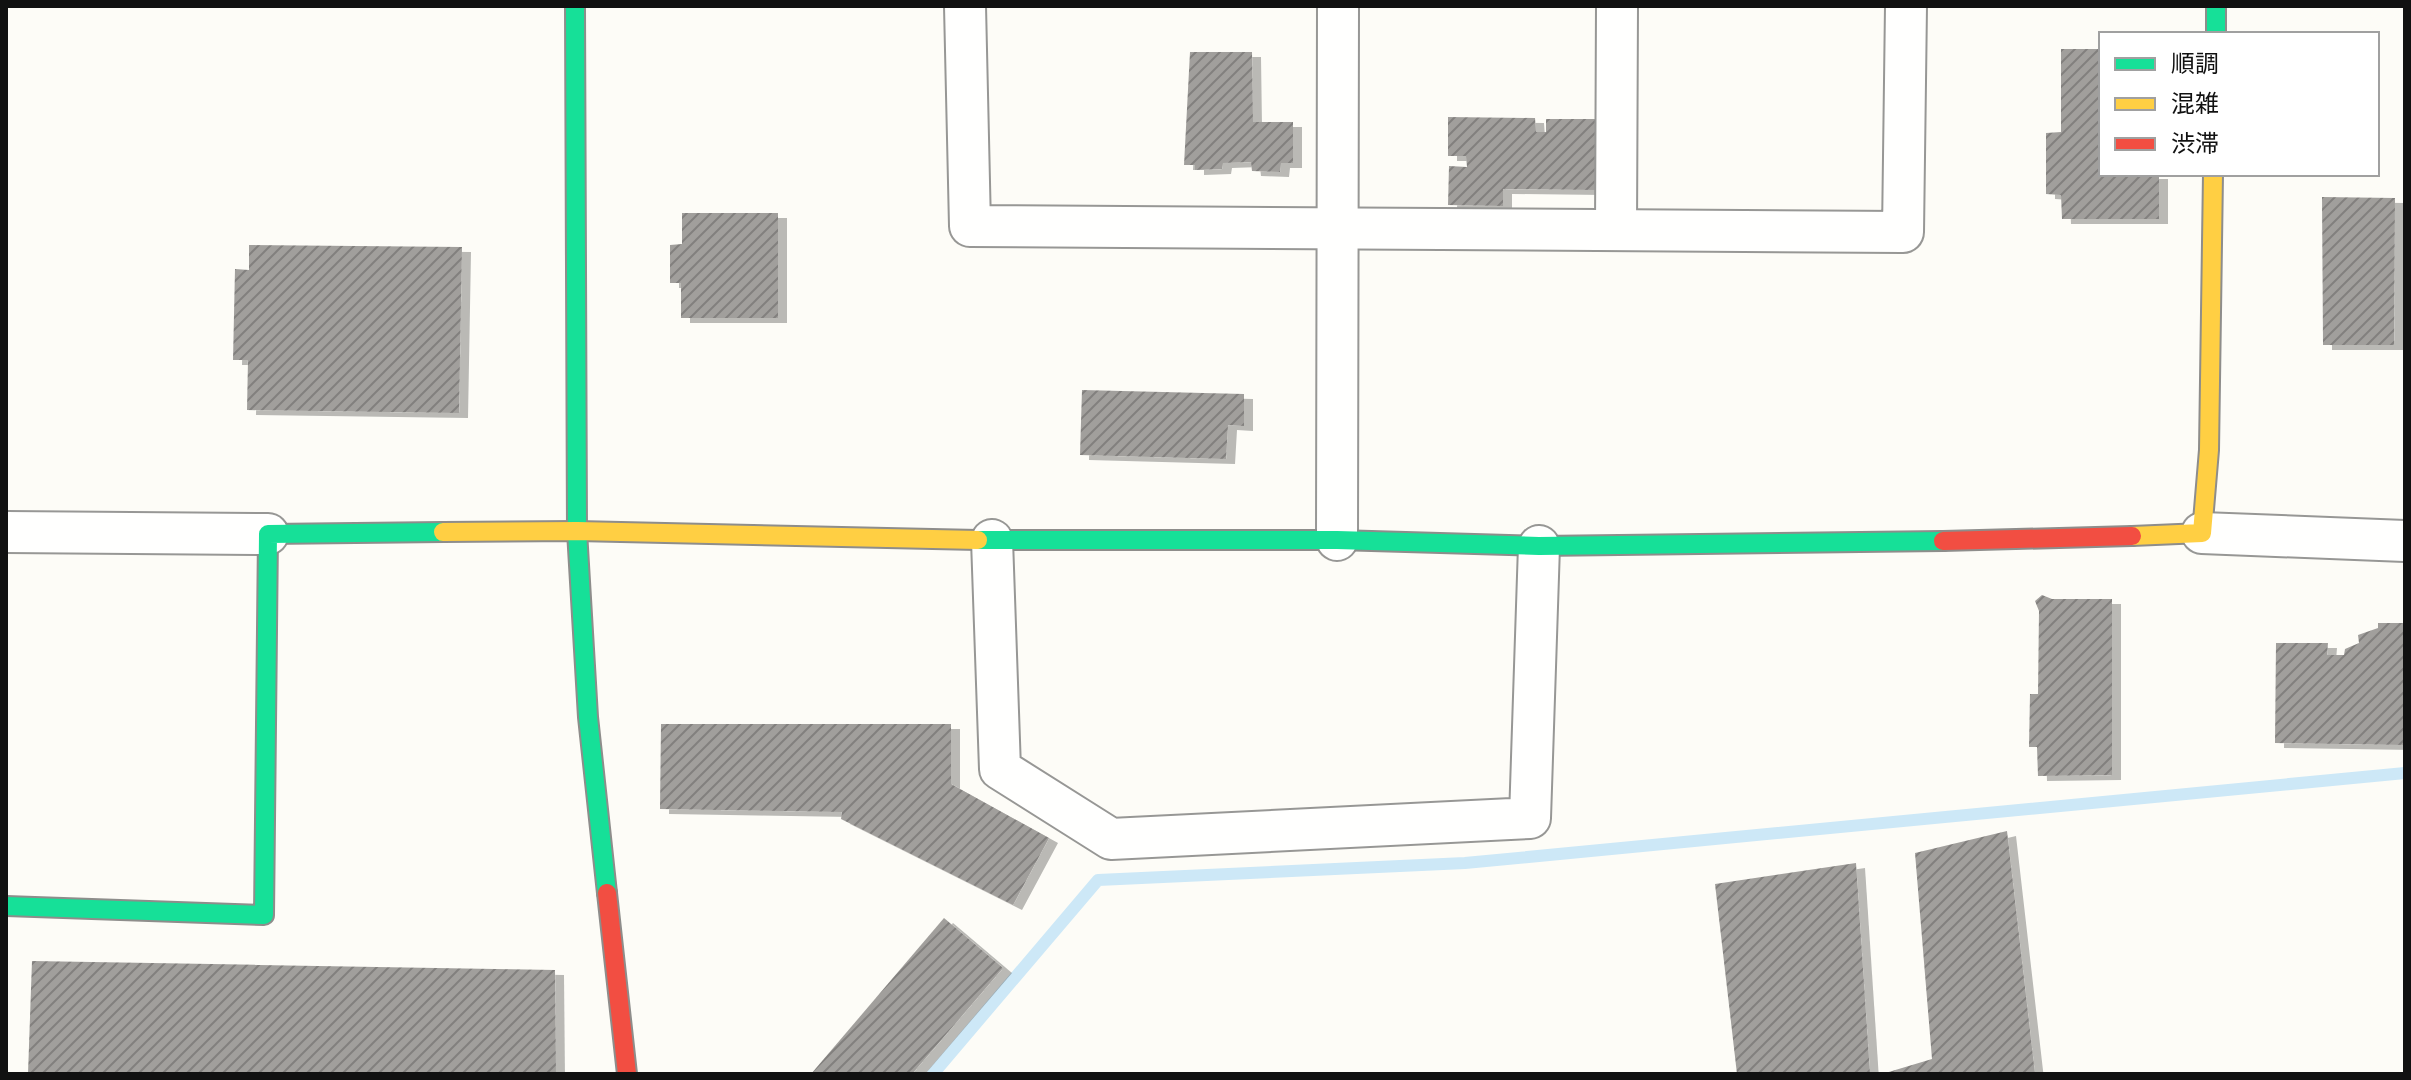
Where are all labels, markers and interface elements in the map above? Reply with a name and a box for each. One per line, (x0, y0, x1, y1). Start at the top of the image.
legend (2099, 32, 2379, 176)
text: 順調 (2171, 50, 2219, 78)
text: 混雑 (2171, 90, 2219, 118)
text: 渋滞 (2171, 130, 2219, 158)

